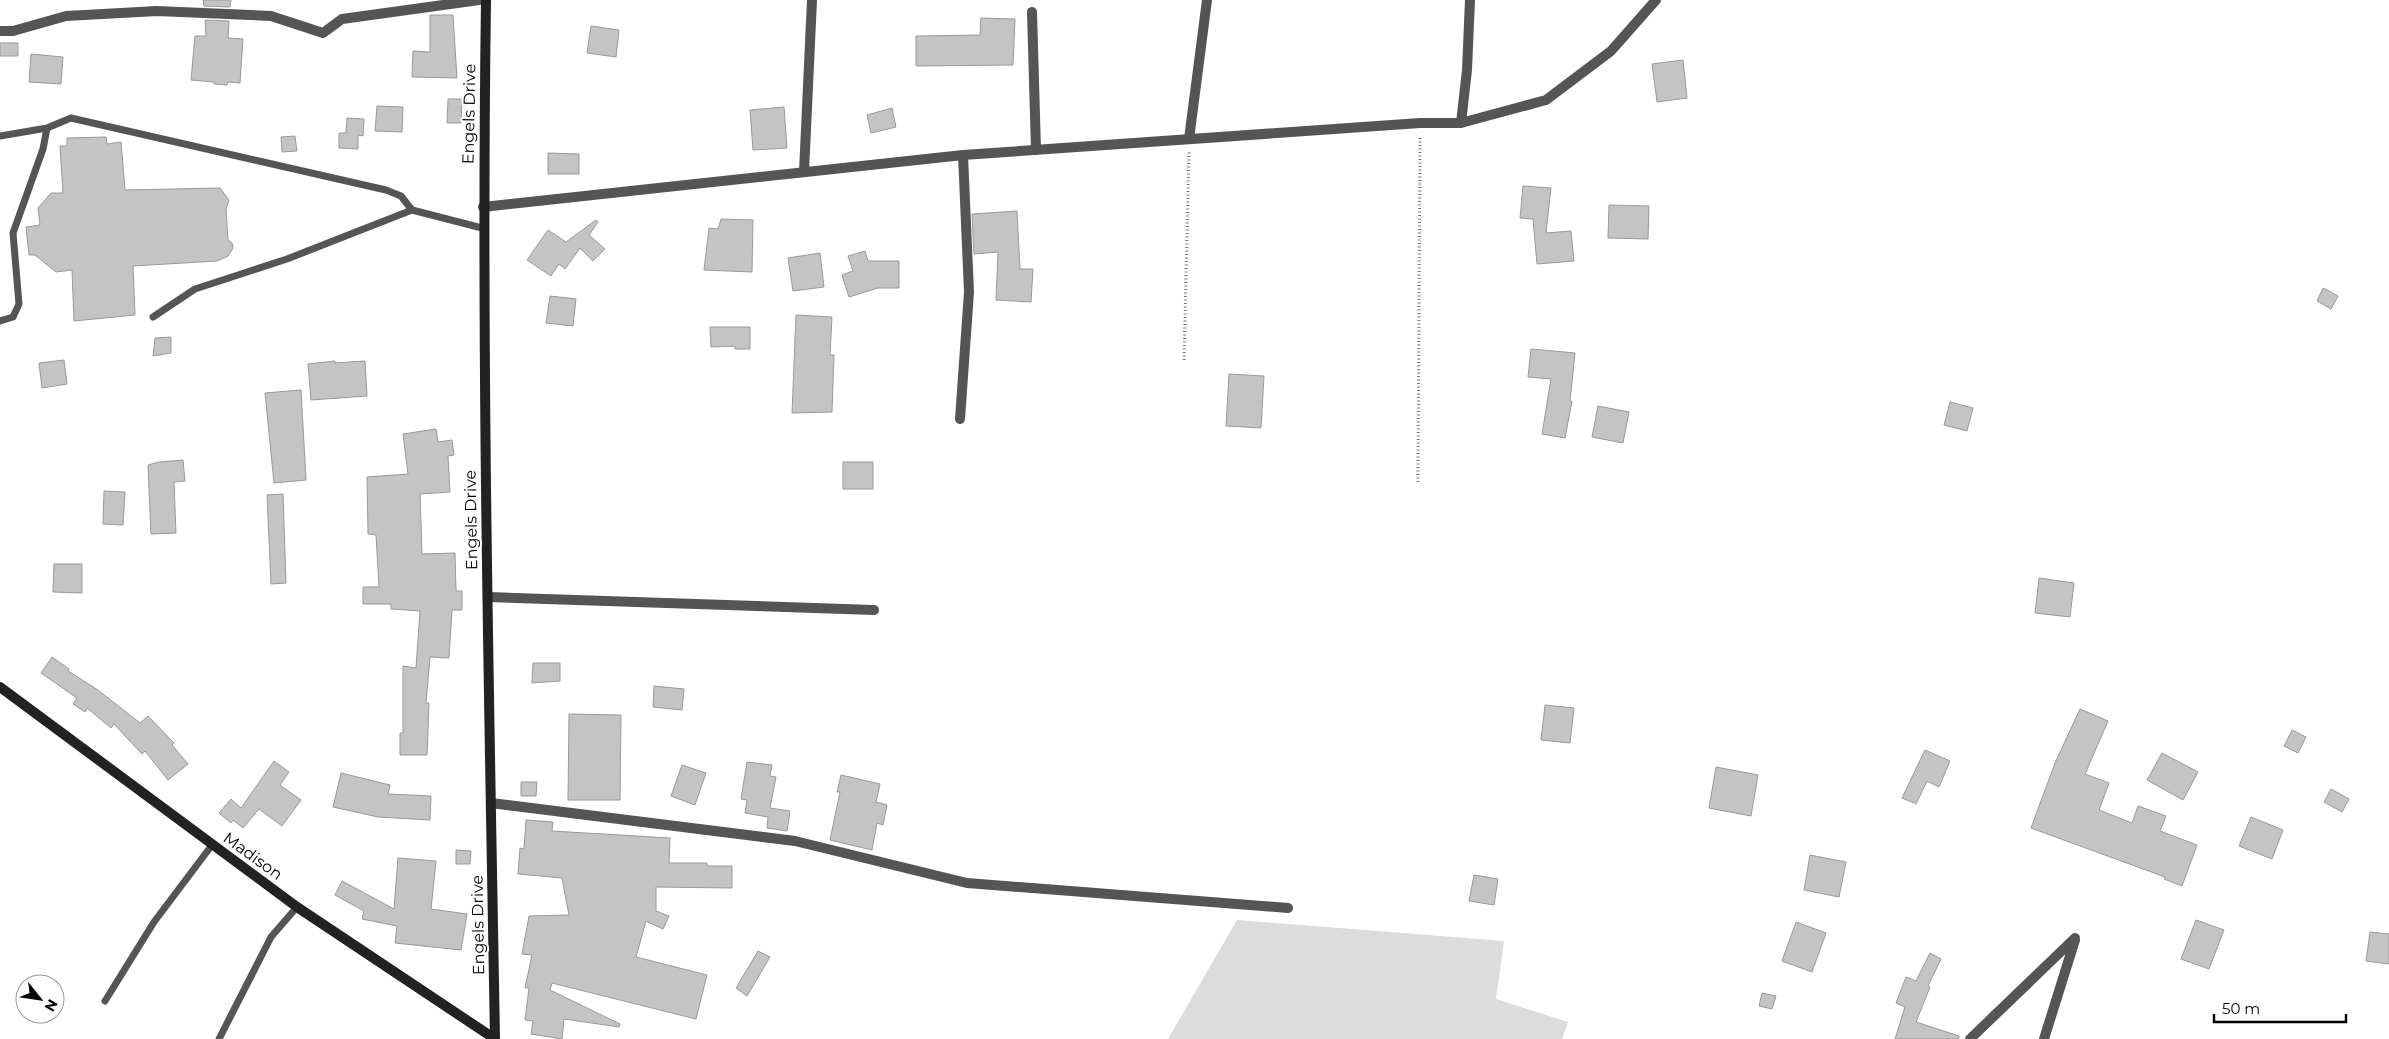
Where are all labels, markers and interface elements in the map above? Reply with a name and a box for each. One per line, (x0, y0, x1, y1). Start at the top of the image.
street label: Engels Drive (459, 64, 479, 164)
street label: Engels Drive (461, 470, 481, 570)
street label: Madison (220, 828, 286, 884)
street label: Engels Drive (468, 875, 488, 975)
north arrow (15, 974, 65, 1024)
scale bar (2214, 992, 2346, 1024)
text: N (41, 996, 62, 1015)
text: 50 m (2222, 999, 2260, 1018)

